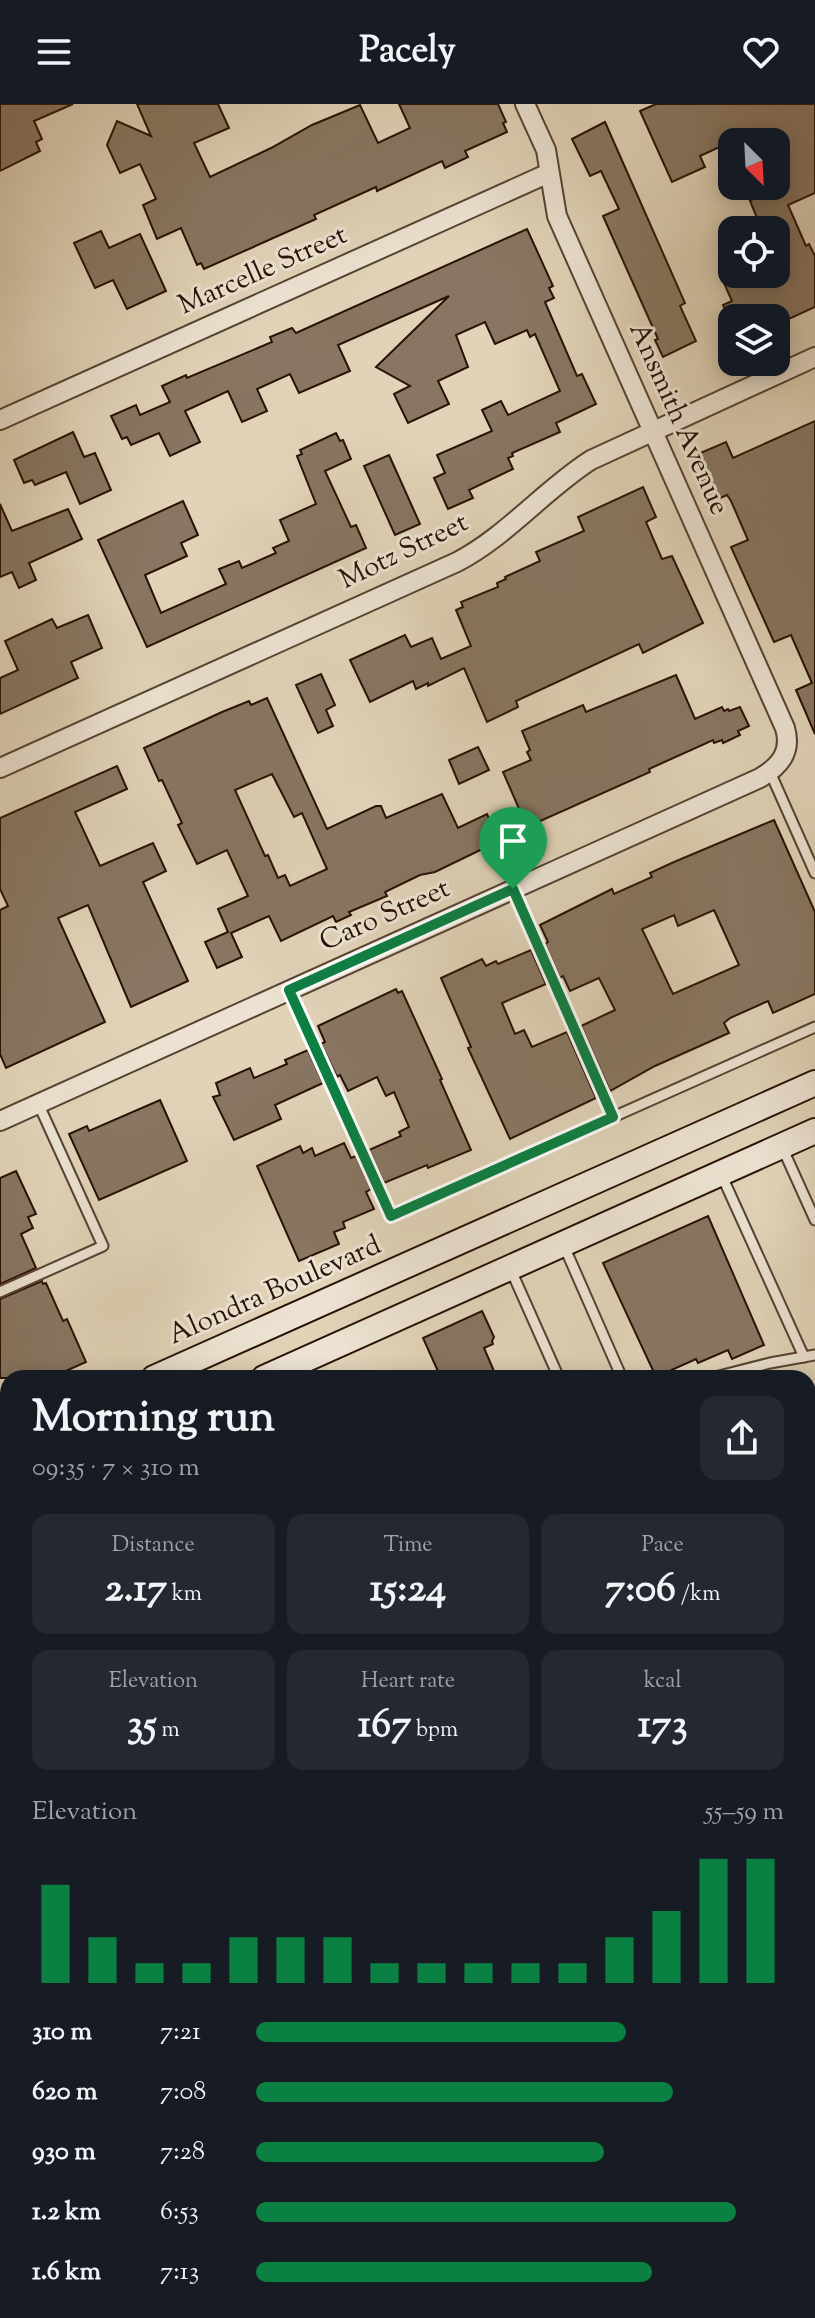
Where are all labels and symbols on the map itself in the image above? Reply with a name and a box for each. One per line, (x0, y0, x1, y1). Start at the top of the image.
north arrow (718, 128, 790, 200)
street label: Marcelle Street (172, 216, 354, 326)
street label: Ansmith Avenue (618, 316, 738, 522)
street label: Motz Street (333, 503, 476, 600)
pin (479, 807, 547, 889)
street label: Caro Street (313, 869, 457, 962)
street label: Alondra Boulevard (162, 1226, 388, 1356)

